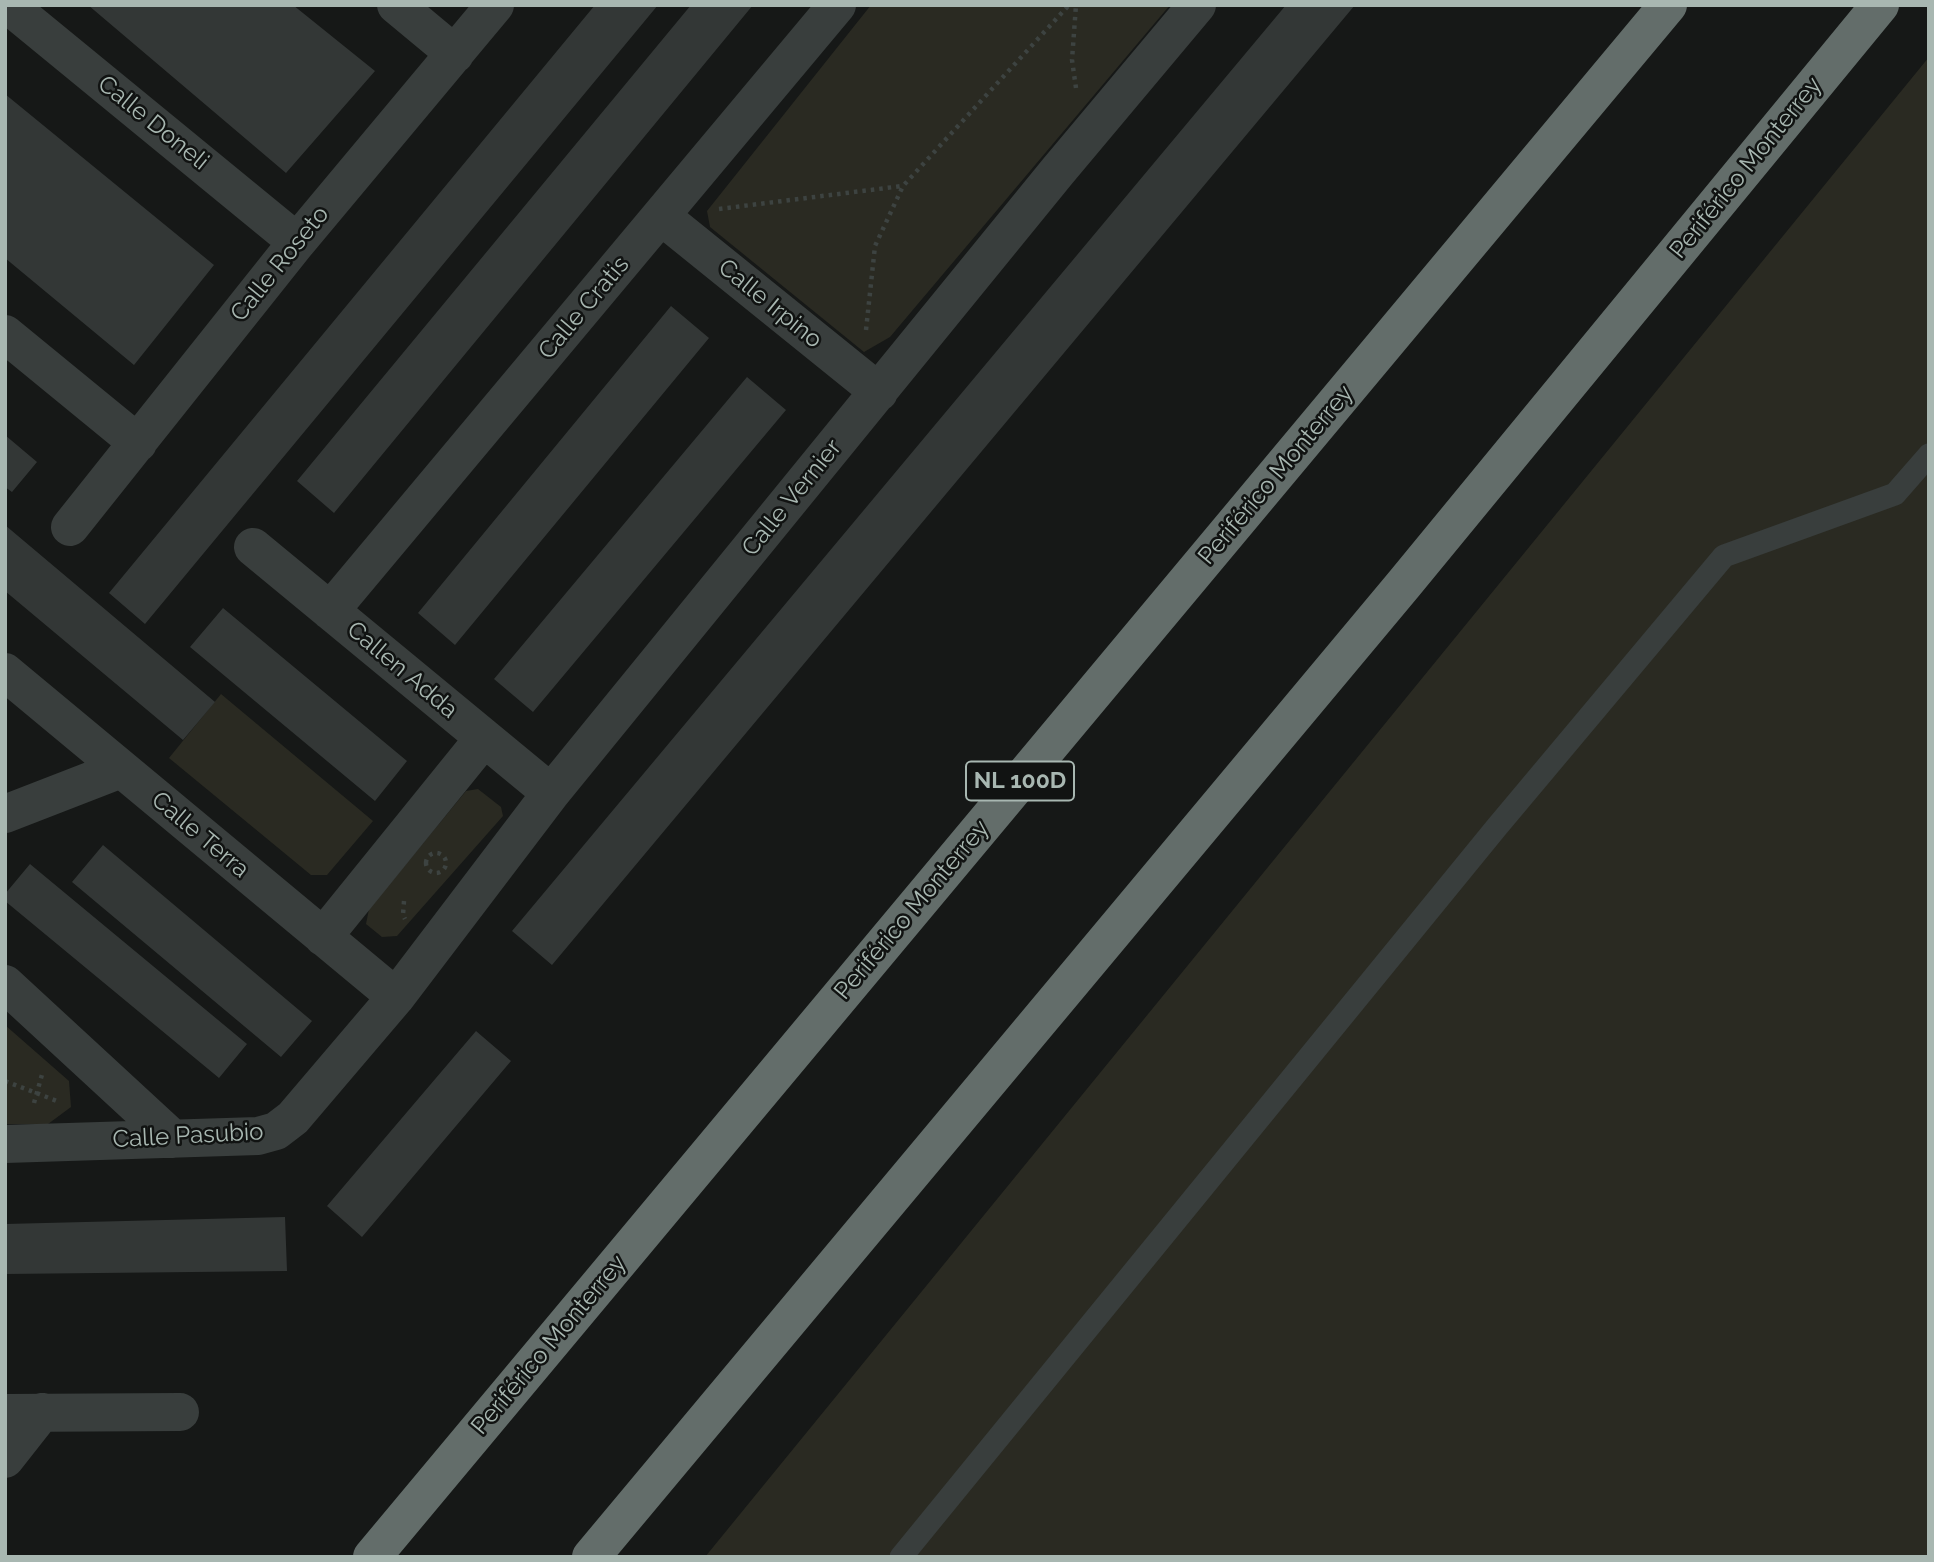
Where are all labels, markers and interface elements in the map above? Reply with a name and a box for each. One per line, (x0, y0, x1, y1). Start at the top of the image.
street label: Calle Doneli (92, 70, 214, 176)
street label: Periférico Monterrey (1664, 71, 1828, 265)
street label: Calle Roseto (225, 201, 335, 327)
street label: Calle Cratis (533, 251, 635, 365)
street label: Calle Irpino (712, 253, 828, 355)
street label: Periférico Monterrey (1193, 379, 1359, 571)
street label: Calle Vernier (736, 434, 848, 562)
street label: Callen Adda (341, 615, 463, 725)
road number: NL 100D (966, 762, 1074, 800)
street label: Calle Terra (145, 786, 255, 884)
street label: Periférico Monterrey (829, 814, 995, 1006)
street label: Calle Pasubio (112, 1118, 264, 1154)
street label: Periférico Monterrey (466, 1249, 632, 1441)

